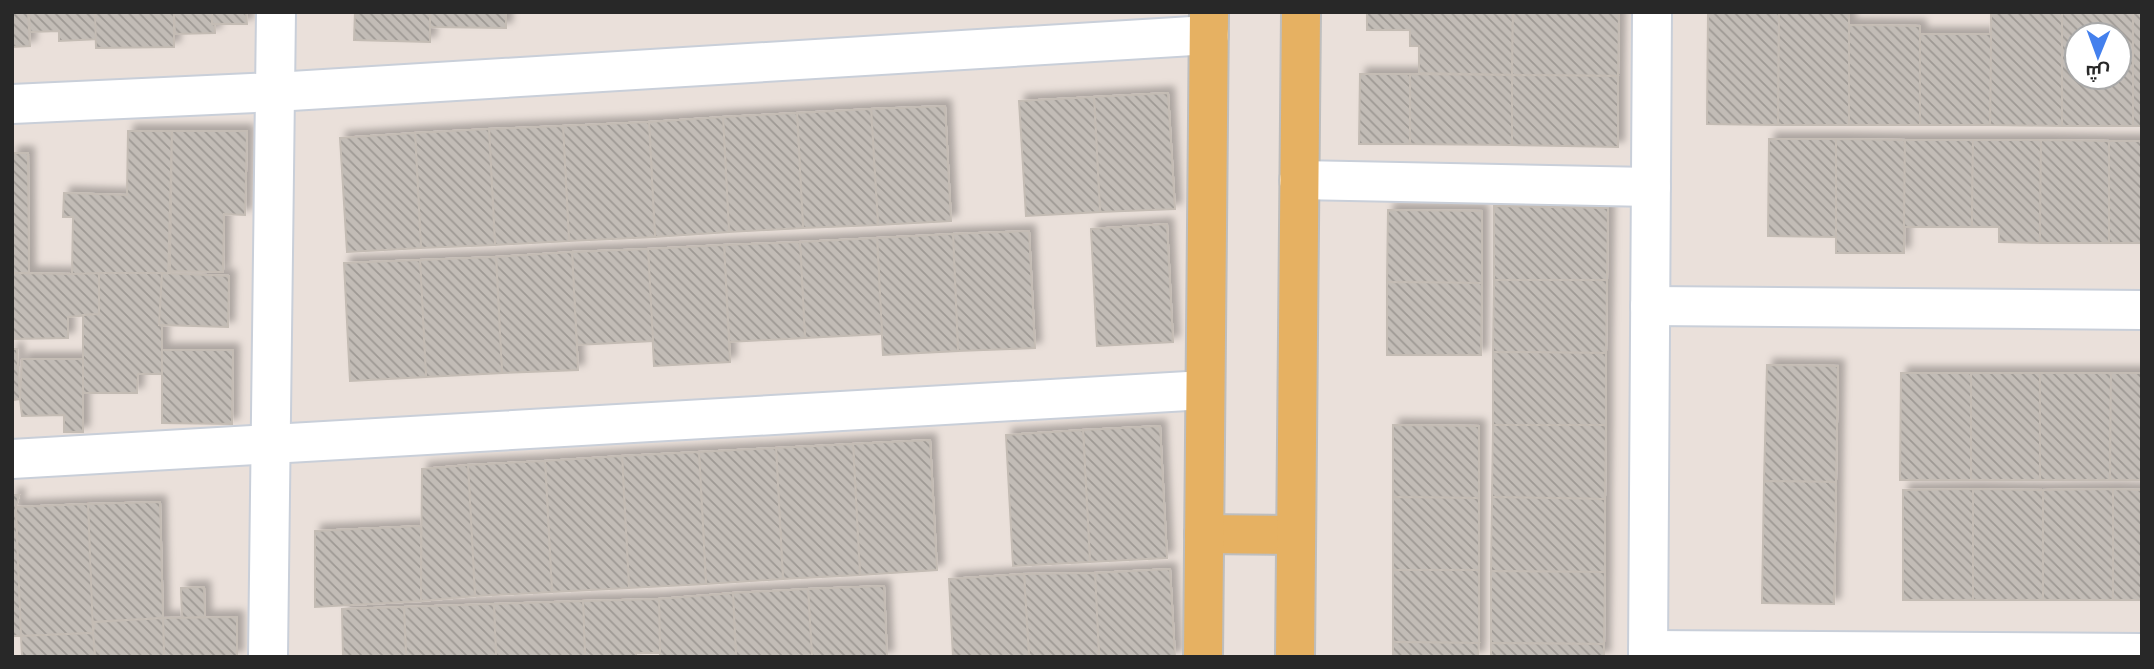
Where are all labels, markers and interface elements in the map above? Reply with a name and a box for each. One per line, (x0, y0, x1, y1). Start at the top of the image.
north arrow (2063, 21, 2133, 91)
text: ش (2085, 59, 2110, 86)

